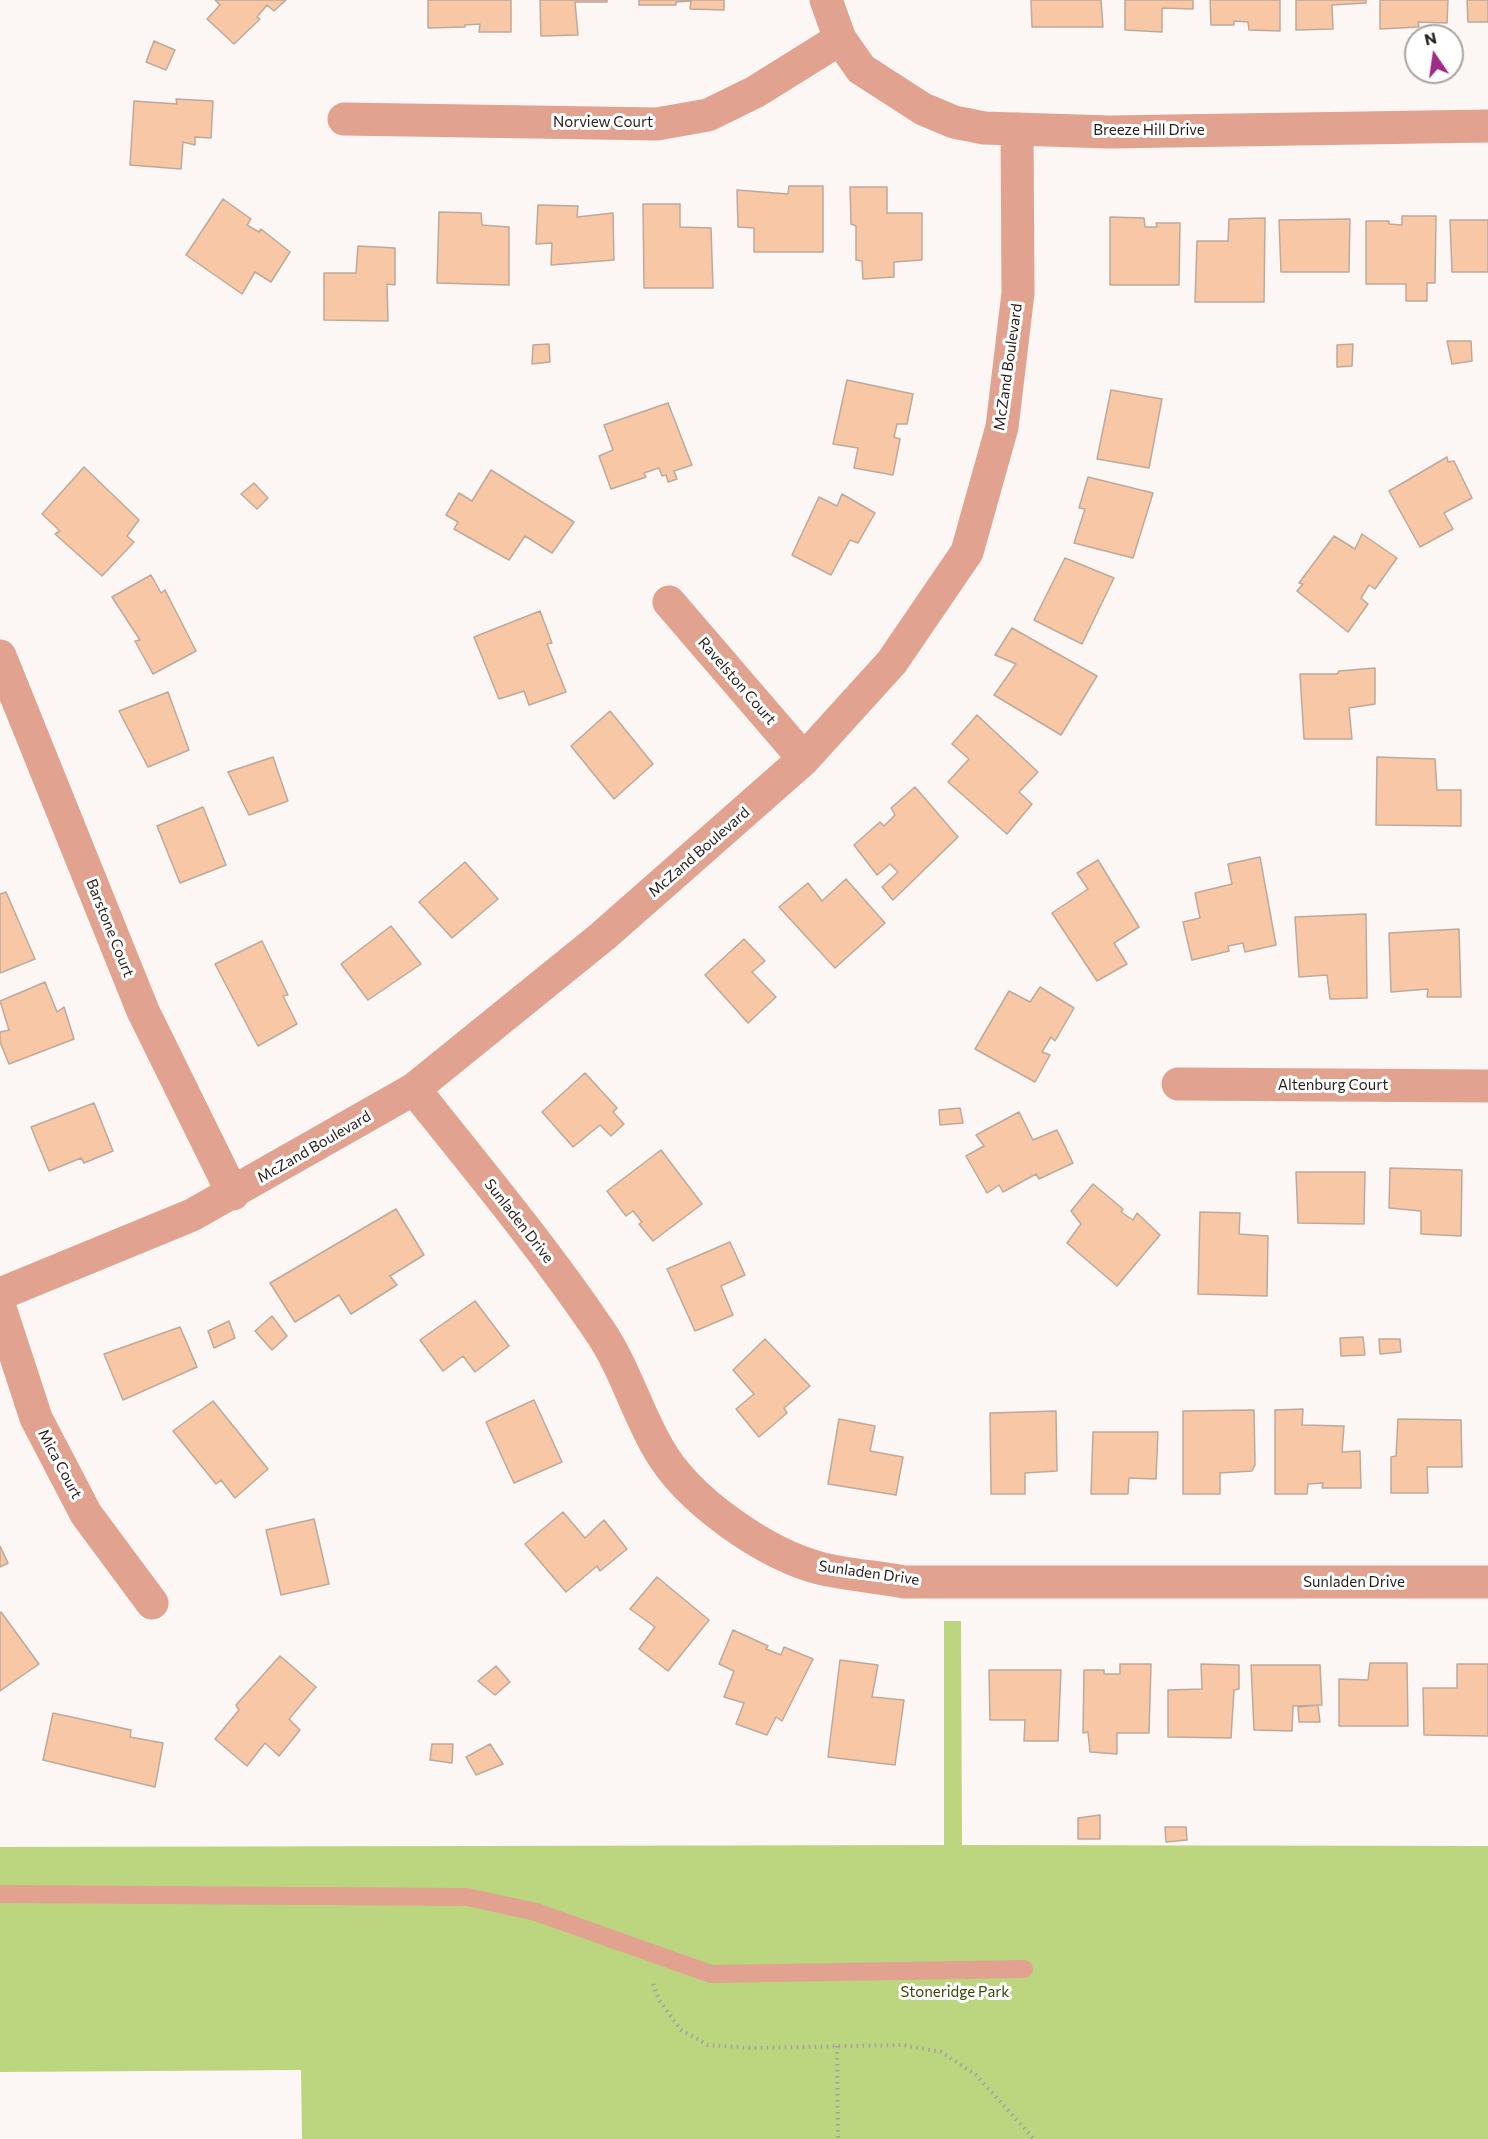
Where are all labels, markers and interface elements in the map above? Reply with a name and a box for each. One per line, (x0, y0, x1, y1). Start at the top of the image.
north arrow (1404, 24, 1464, 84)
text: N (1422, 27, 1438, 49)
street label: Norview Court (553, 113, 653, 131)
street label: Breeze Hill Drive (1093, 121, 1205, 139)
street label: McZand Boulevard (990, 302, 1026, 432)
street label: Ravelston Court (694, 634, 780, 728)
street label: McZand Boulevard (645, 803, 753, 901)
street label: Barstone Court (82, 876, 138, 980)
street label: Altenburg Court (1278, 1076, 1388, 1094)
street label: McZand Boulevard (254, 1107, 374, 1187)
street label: Sunladen Drive (481, 1175, 557, 1267)
street label: Mica Court (34, 1426, 86, 1502)
street label: Sunladen Drive (817, 1557, 921, 1589)
street label: Sunladen Drive (1303, 1573, 1405, 1591)
park label: Stoneridge Park (901, 1983, 1009, 2001)

